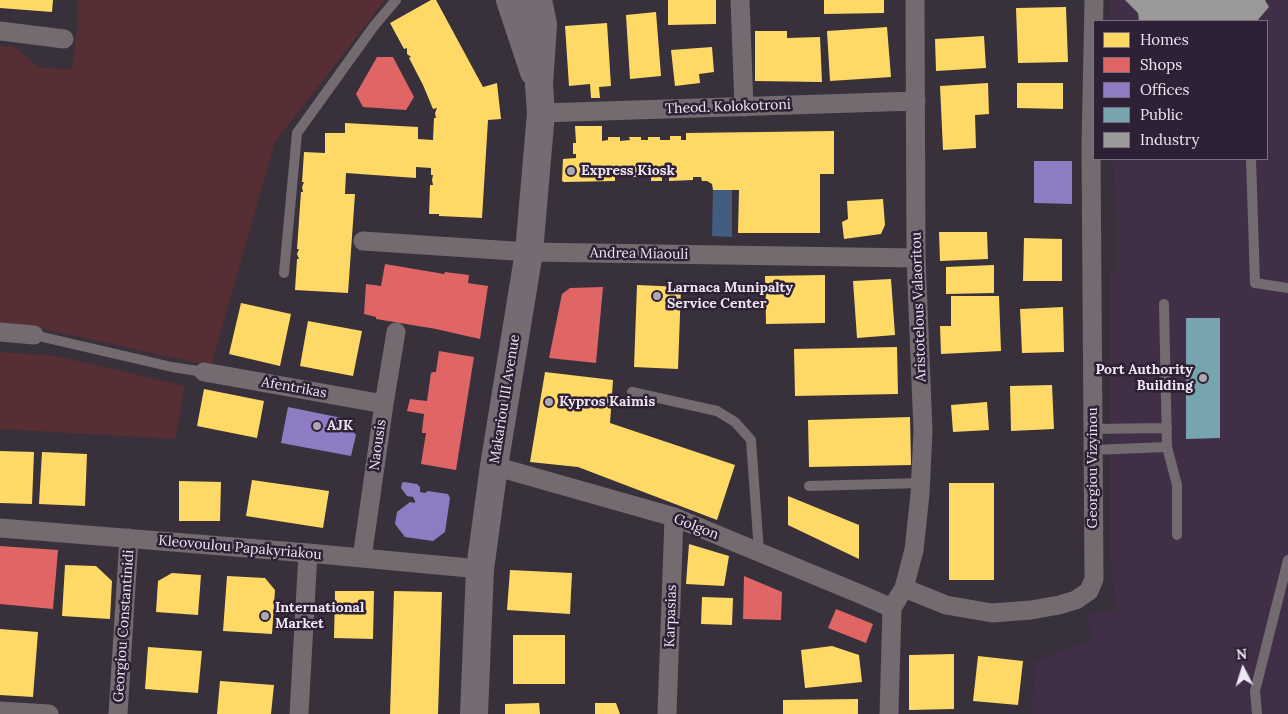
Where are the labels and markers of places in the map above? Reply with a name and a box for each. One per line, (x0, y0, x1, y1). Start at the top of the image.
place label: Express Kiosk (581, 163, 675, 179)
marker: Express Kiosk (565, 165, 577, 177)
place label: Larnaca Munipalty Service Center (667, 280, 793, 312)
marker: Larnaca Munipalty Service Center (651, 290, 663, 302)
place label: Port Authority Building (1095, 362, 1193, 394)
marker: Port Authority Building (1197, 372, 1209, 384)
place label: Kypros Kaimis (559, 394, 655, 410)
marker: Kypros Kaimis (543, 396, 555, 408)
place label: AJK (327, 418, 353, 434)
marker: AJK (311, 420, 323, 432)
place label: International Market (275, 600, 364, 632)
marker: International Market (259, 610, 271, 622)

